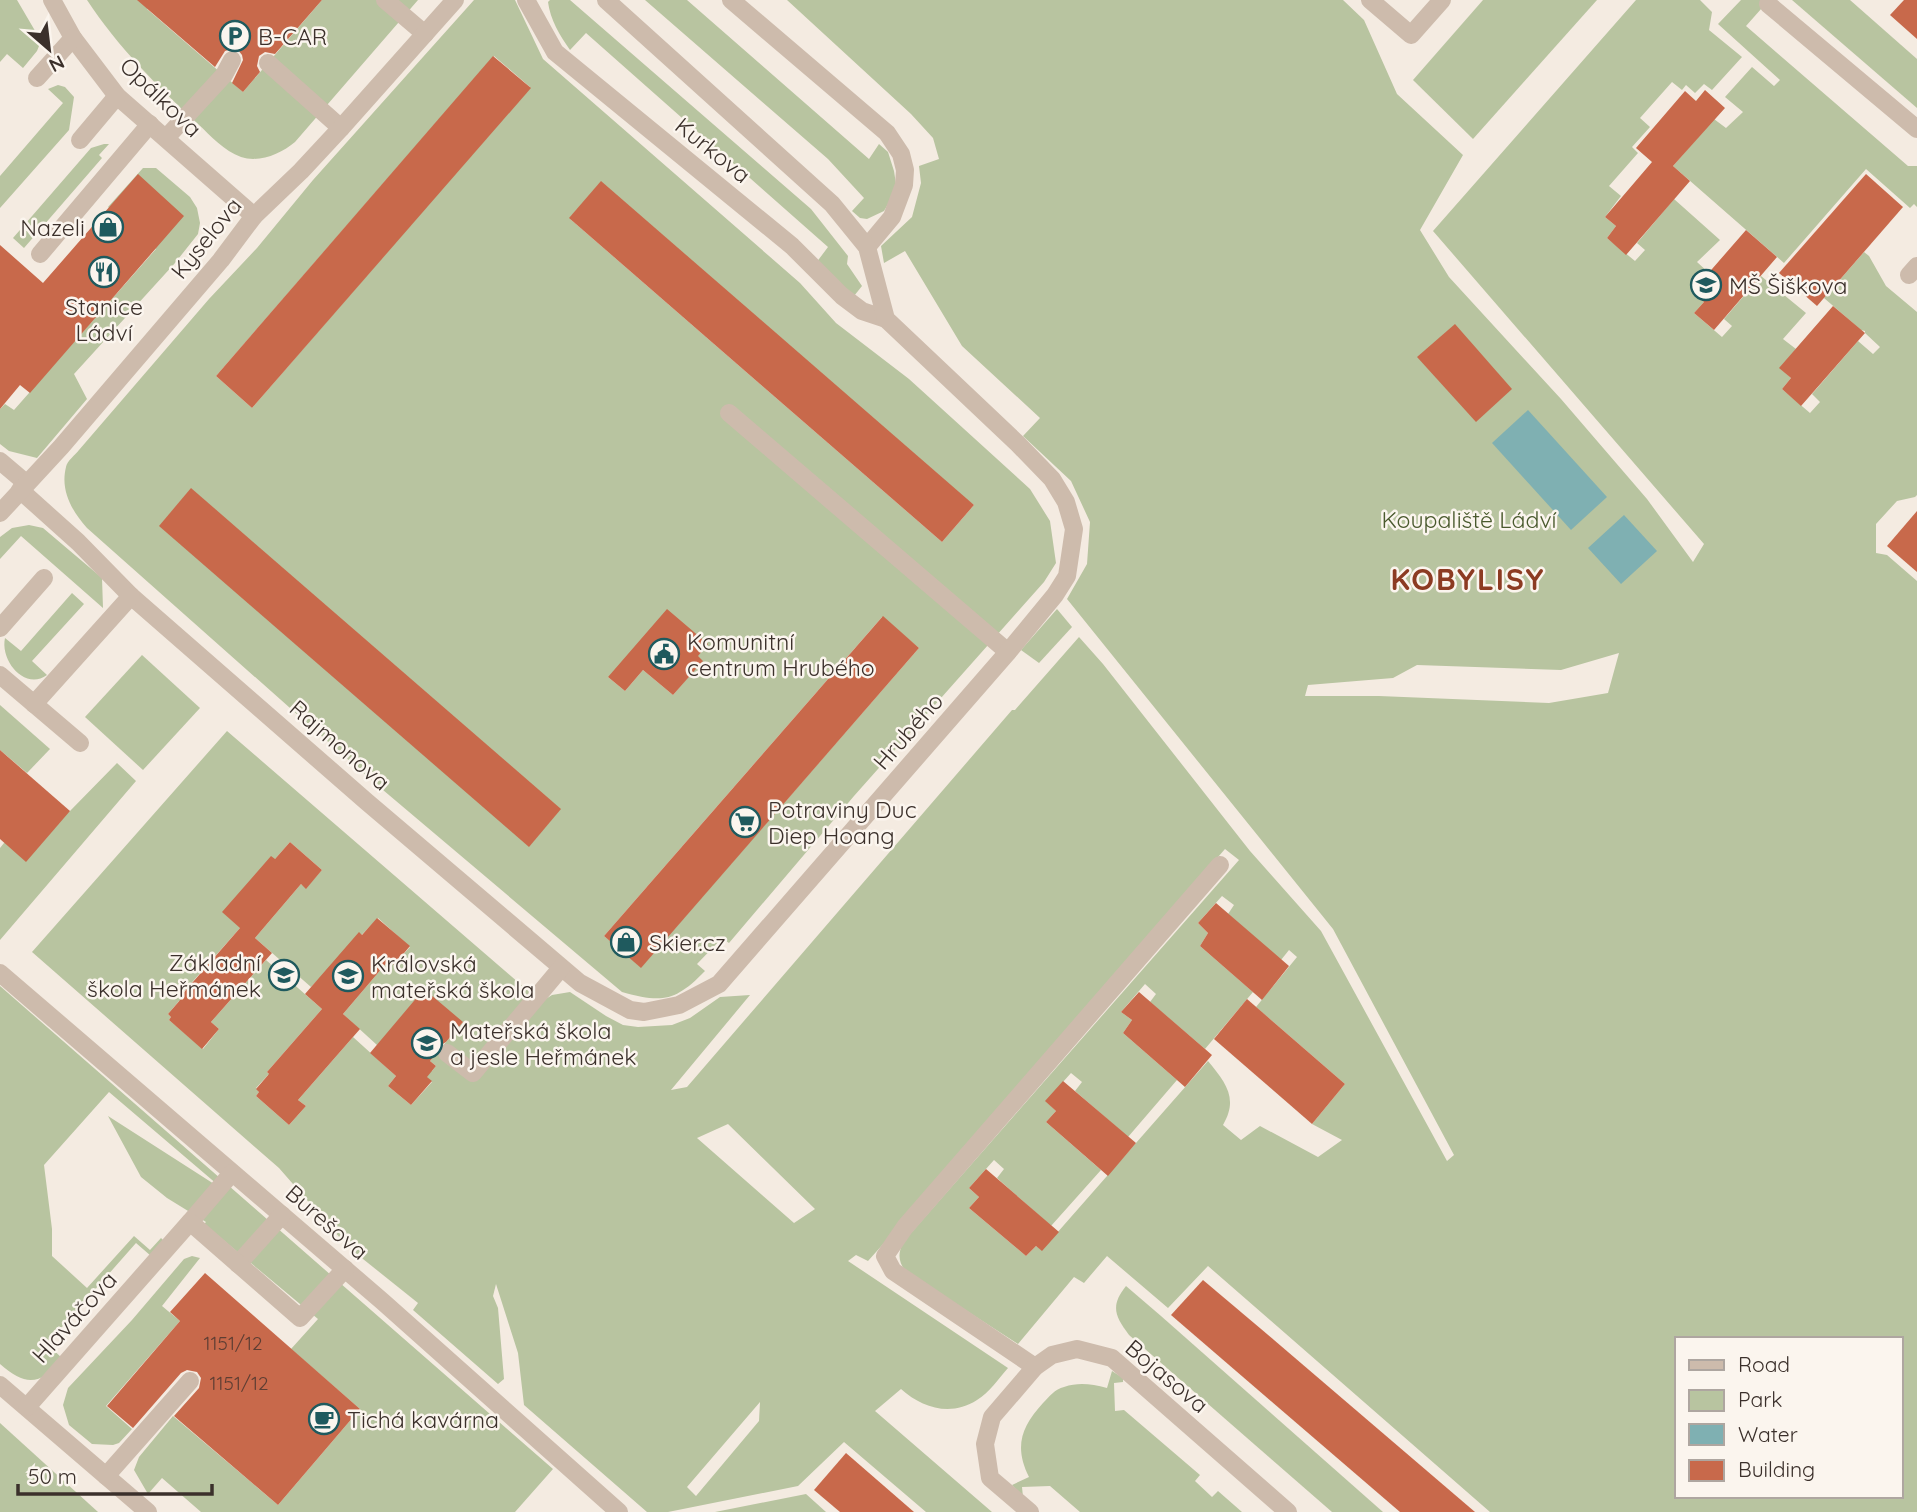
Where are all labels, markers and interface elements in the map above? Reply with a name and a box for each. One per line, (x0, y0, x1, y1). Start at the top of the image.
north arrow (14, 14, 84, 84)
parking icon: B-CAR (218, 19, 252, 53)
place label: B-CAR (258, 22, 327, 51)
text: N (45, 50, 69, 78)
street label: Opálkova (114, 51, 208, 143)
street label: Kurkova (669, 111, 757, 189)
street label: Kyselova (164, 191, 248, 285)
shop icon: Nazeli (91, 210, 125, 244)
place label: Nazeli (20, 213, 85, 242)
restaurant icon: Stanice Ládví (87, 255, 121, 289)
school or university icon: MŠ Šiškova (1689, 268, 1723, 302)
place label: MŠ Šiškova (1729, 271, 1848, 300)
place label: Stanice Ládví (65, 292, 143, 347)
park label: Koupaliště Ládví (1381, 505, 1557, 534)
district label: KOBYLISY (1391, 560, 1545, 598)
place label: Komunitní centrum Hrubého (687, 627, 875, 682)
public building icon: Komunitní centrum Hrubého (647, 637, 681, 671)
street label: Hrubého (867, 687, 949, 775)
street label: Rajmonova (284, 693, 396, 797)
place label: Potraviny Duc Diep Hoang (768, 795, 917, 850)
supermarket icon: Potraviny Duc Diep Hoang (728, 805, 762, 839)
shop icon: Skier.cz (609, 925, 643, 959)
place label: Skier.cz (649, 928, 726, 957)
place label: Základní škola Heřmánek (87, 948, 261, 1003)
place label: Královská mateřská škola (371, 949, 534, 1004)
school or university icon: Základní škola Heřmánek (267, 958, 301, 992)
school or university icon: Královská mateřská škola (331, 959, 365, 993)
place label: Mateřská škola a jesle Heřmánek (450, 1016, 636, 1071)
school or university icon: Mateřská škola a jesle Heřmánek (410, 1026, 444, 1060)
street label: Burešova (280, 1178, 374, 1266)
street label: Hlaváčova (25, 1265, 123, 1369)
house number: 1151/12 (204, 1331, 262, 1355)
street label: Bojasova (1120, 1333, 1214, 1419)
legend (1675, 1337, 1903, 1498)
text: Road (1738, 1351, 1790, 1377)
house number: 1151/12 (210, 1371, 268, 1395)
text: Park (1738, 1386, 1782, 1412)
cafe icon: Tichá kavárna (307, 1402, 341, 1436)
place label: Tichá kavárna (347, 1405, 499, 1434)
text: Water (1738, 1421, 1798, 1447)
scale bar (18, 1452, 212, 1496)
text: Building (1738, 1456, 1815, 1482)
text: 50 m (28, 1463, 77, 1489)

